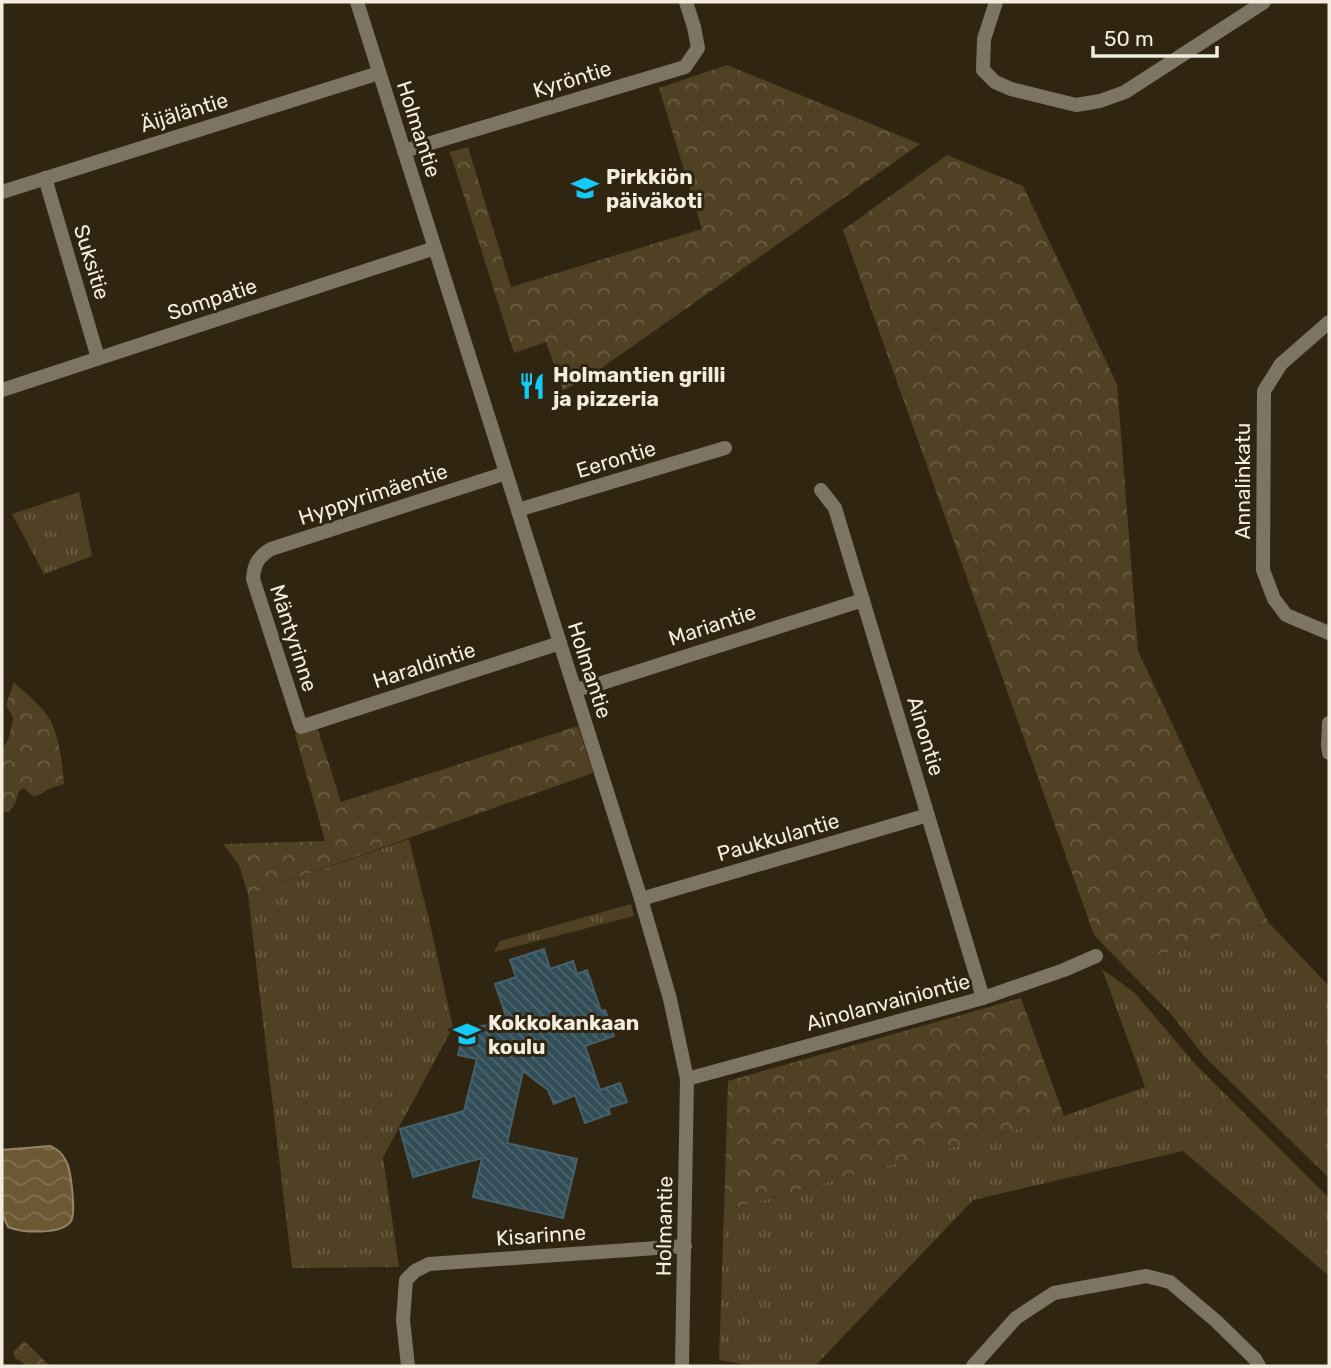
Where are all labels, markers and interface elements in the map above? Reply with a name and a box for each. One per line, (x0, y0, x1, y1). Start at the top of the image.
scale bar (1093, 14, 1217, 58)
text: 50 m (1104, 26, 1154, 51)
street label: Kyröntie (530, 55, 614, 103)
street label: Holmantie (392, 78, 446, 180)
street label: Äijäläntie (137, 87, 231, 137)
place label: Pirkkiön päiväkoti (606, 164, 702, 213)
school or university icon: Pirkkiön päiväkoti (570, 173, 600, 203)
street label: Suksitie (69, 221, 115, 303)
street label: Sompatie (164, 273, 260, 325)
place label: Holmantien grilli ja pizzeria (551, 362, 726, 411)
restaurant icon: Holmantien grilli ja pizzeria (517, 371, 547, 401)
street label: Annalinkatu (1230, 423, 1255, 540)
street label: Eerontie (573, 435, 659, 483)
street label: Hyppyrimäentie (295, 458, 451, 530)
street label: Mäntyrinne (265, 581, 323, 695)
street label: Mariantie (665, 599, 759, 651)
street label: Holmantie (563, 619, 617, 721)
street label: Haraldintie (370, 637, 478, 693)
street label: Ainontie (902, 693, 950, 779)
street label: Paukkulantie (714, 808, 842, 866)
street label: Ainolanvainiontie (803, 968, 973, 1036)
place label: Kokkokankaan koulu (488, 1010, 639, 1059)
school or university icon: Kokkokankaan koulu (452, 1019, 482, 1049)
street label: Holmantie (651, 1176, 677, 1276)
street label: Kisarinne (495, 1219, 587, 1251)

